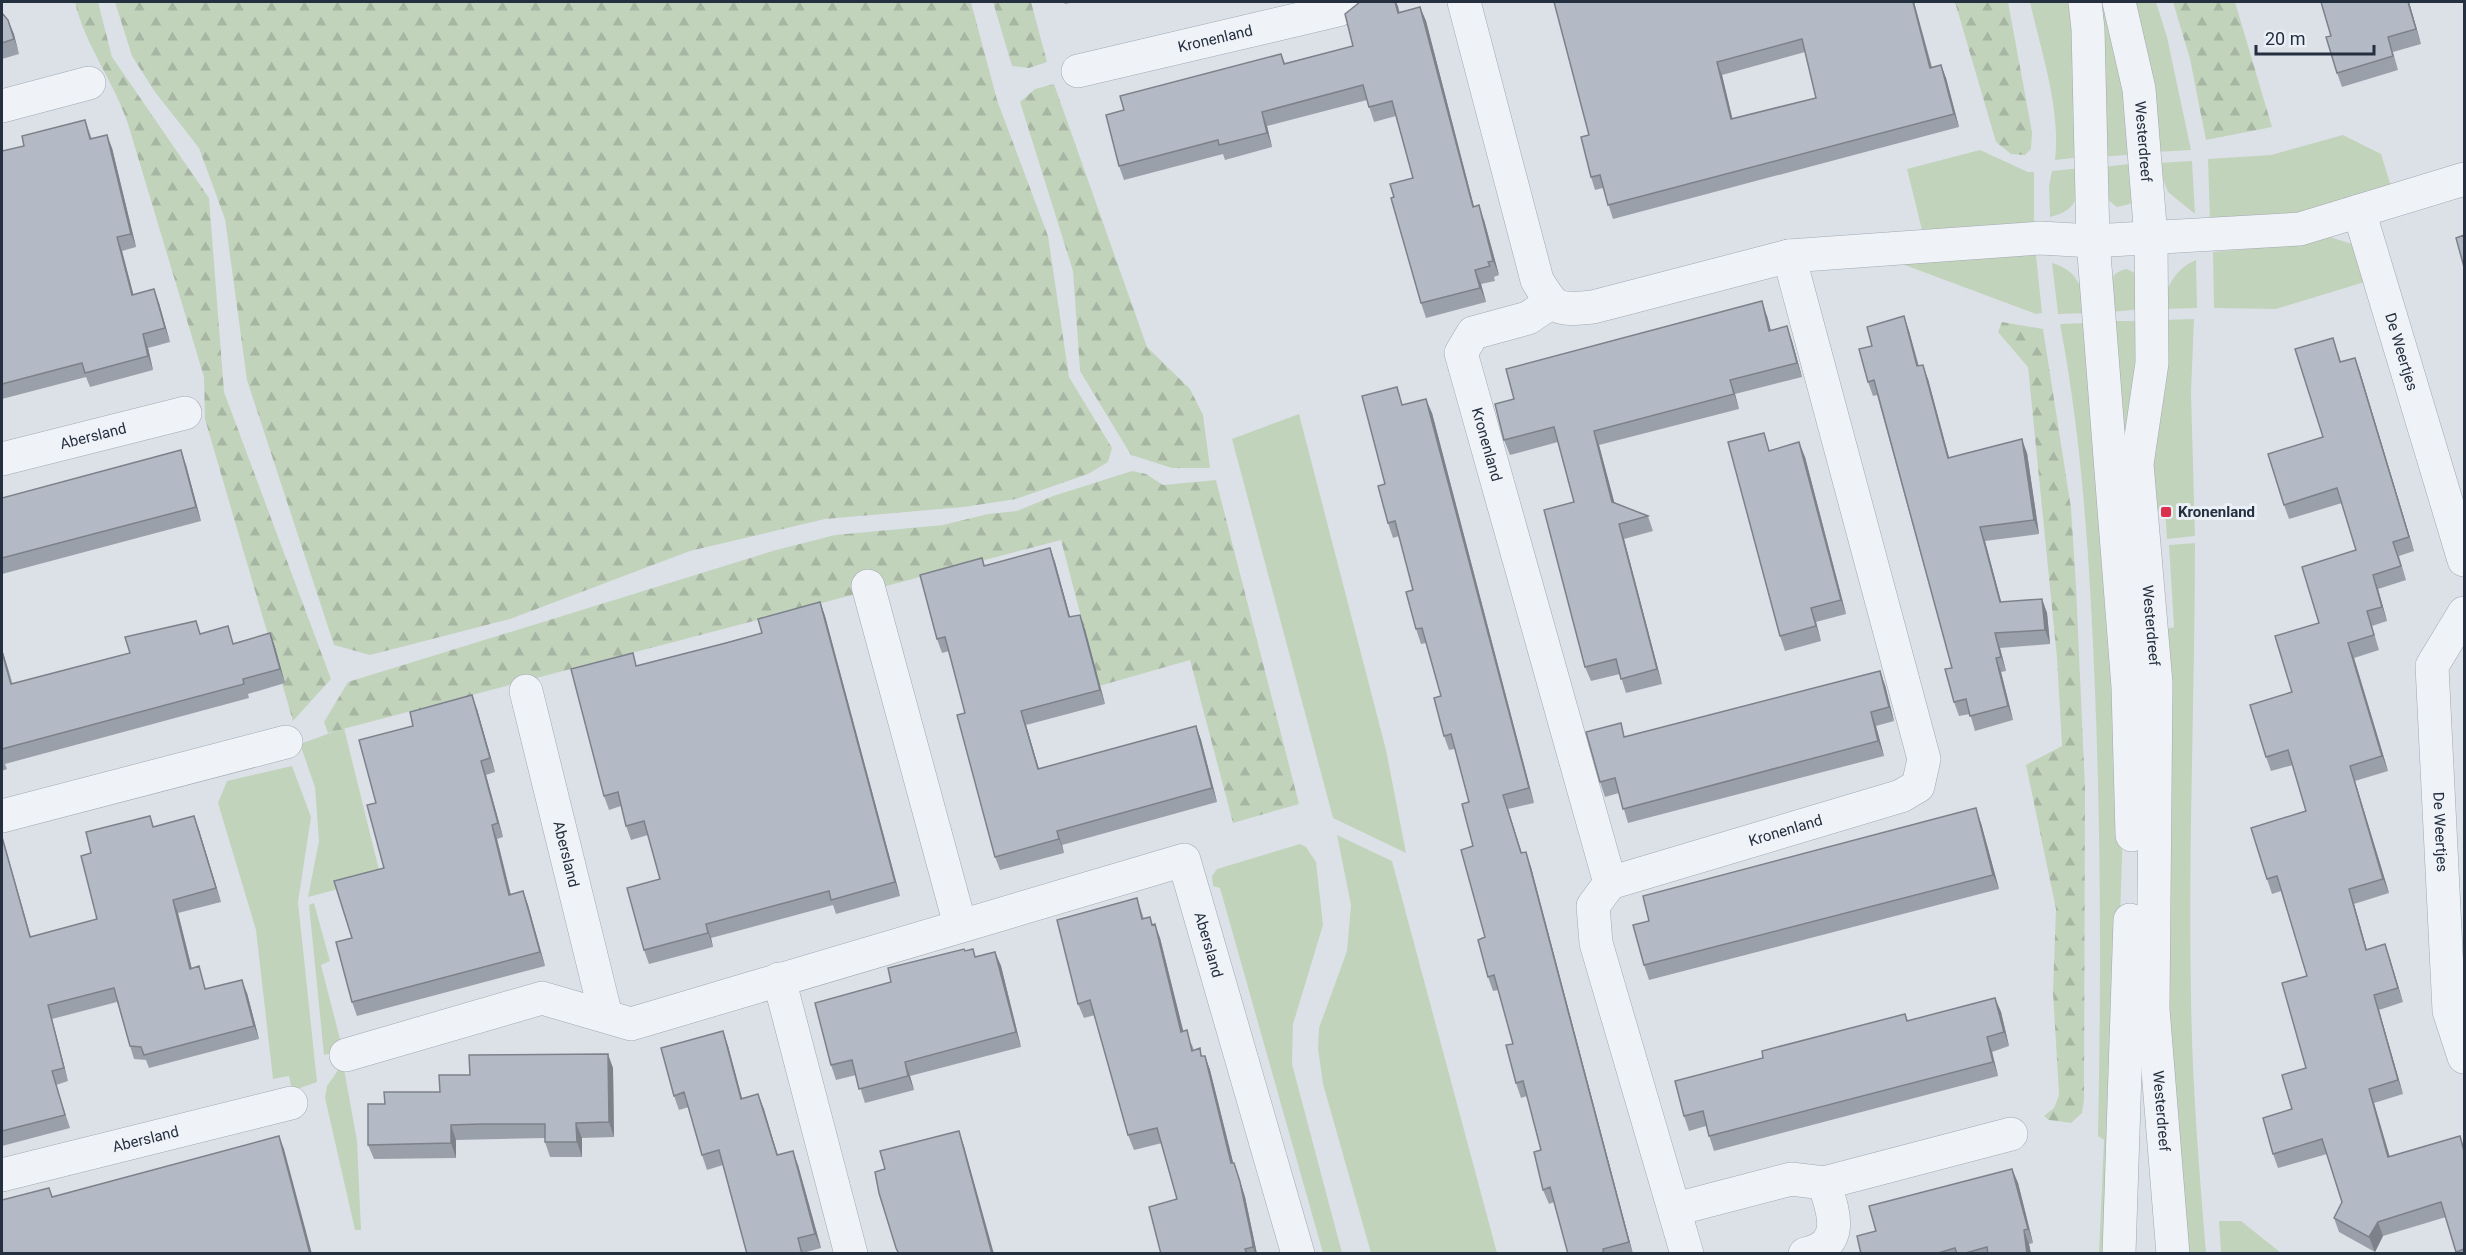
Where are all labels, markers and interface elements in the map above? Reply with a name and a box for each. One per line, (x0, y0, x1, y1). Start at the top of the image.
scale bar (2256, 18, 2374, 56)
street label: Kronenland (1176, 21, 1254, 56)
text: 20 m (2265, 28, 2305, 49)
street label: Westerdreef (2131, 100, 2156, 184)
street label: De Weertjes (2381, 311, 2422, 393)
street label: Kronenland (1468, 405, 1506, 484)
street label: Abersland (58, 419, 128, 453)
place label: Kronenland (2178, 503, 2255, 521)
marker: Kronenland (2159, 505, 2173, 519)
street label: Westerdreef (2139, 584, 2164, 668)
street label: De Weertjes (2429, 791, 2451, 872)
street label: Kronenland (1747, 811, 1825, 850)
street label: Abersland (549, 819, 583, 889)
street label: Abersland (1191, 910, 1227, 980)
street label: Westerdreef (2149, 1070, 2174, 1153)
street label: Abersland (111, 1122, 181, 1156)

